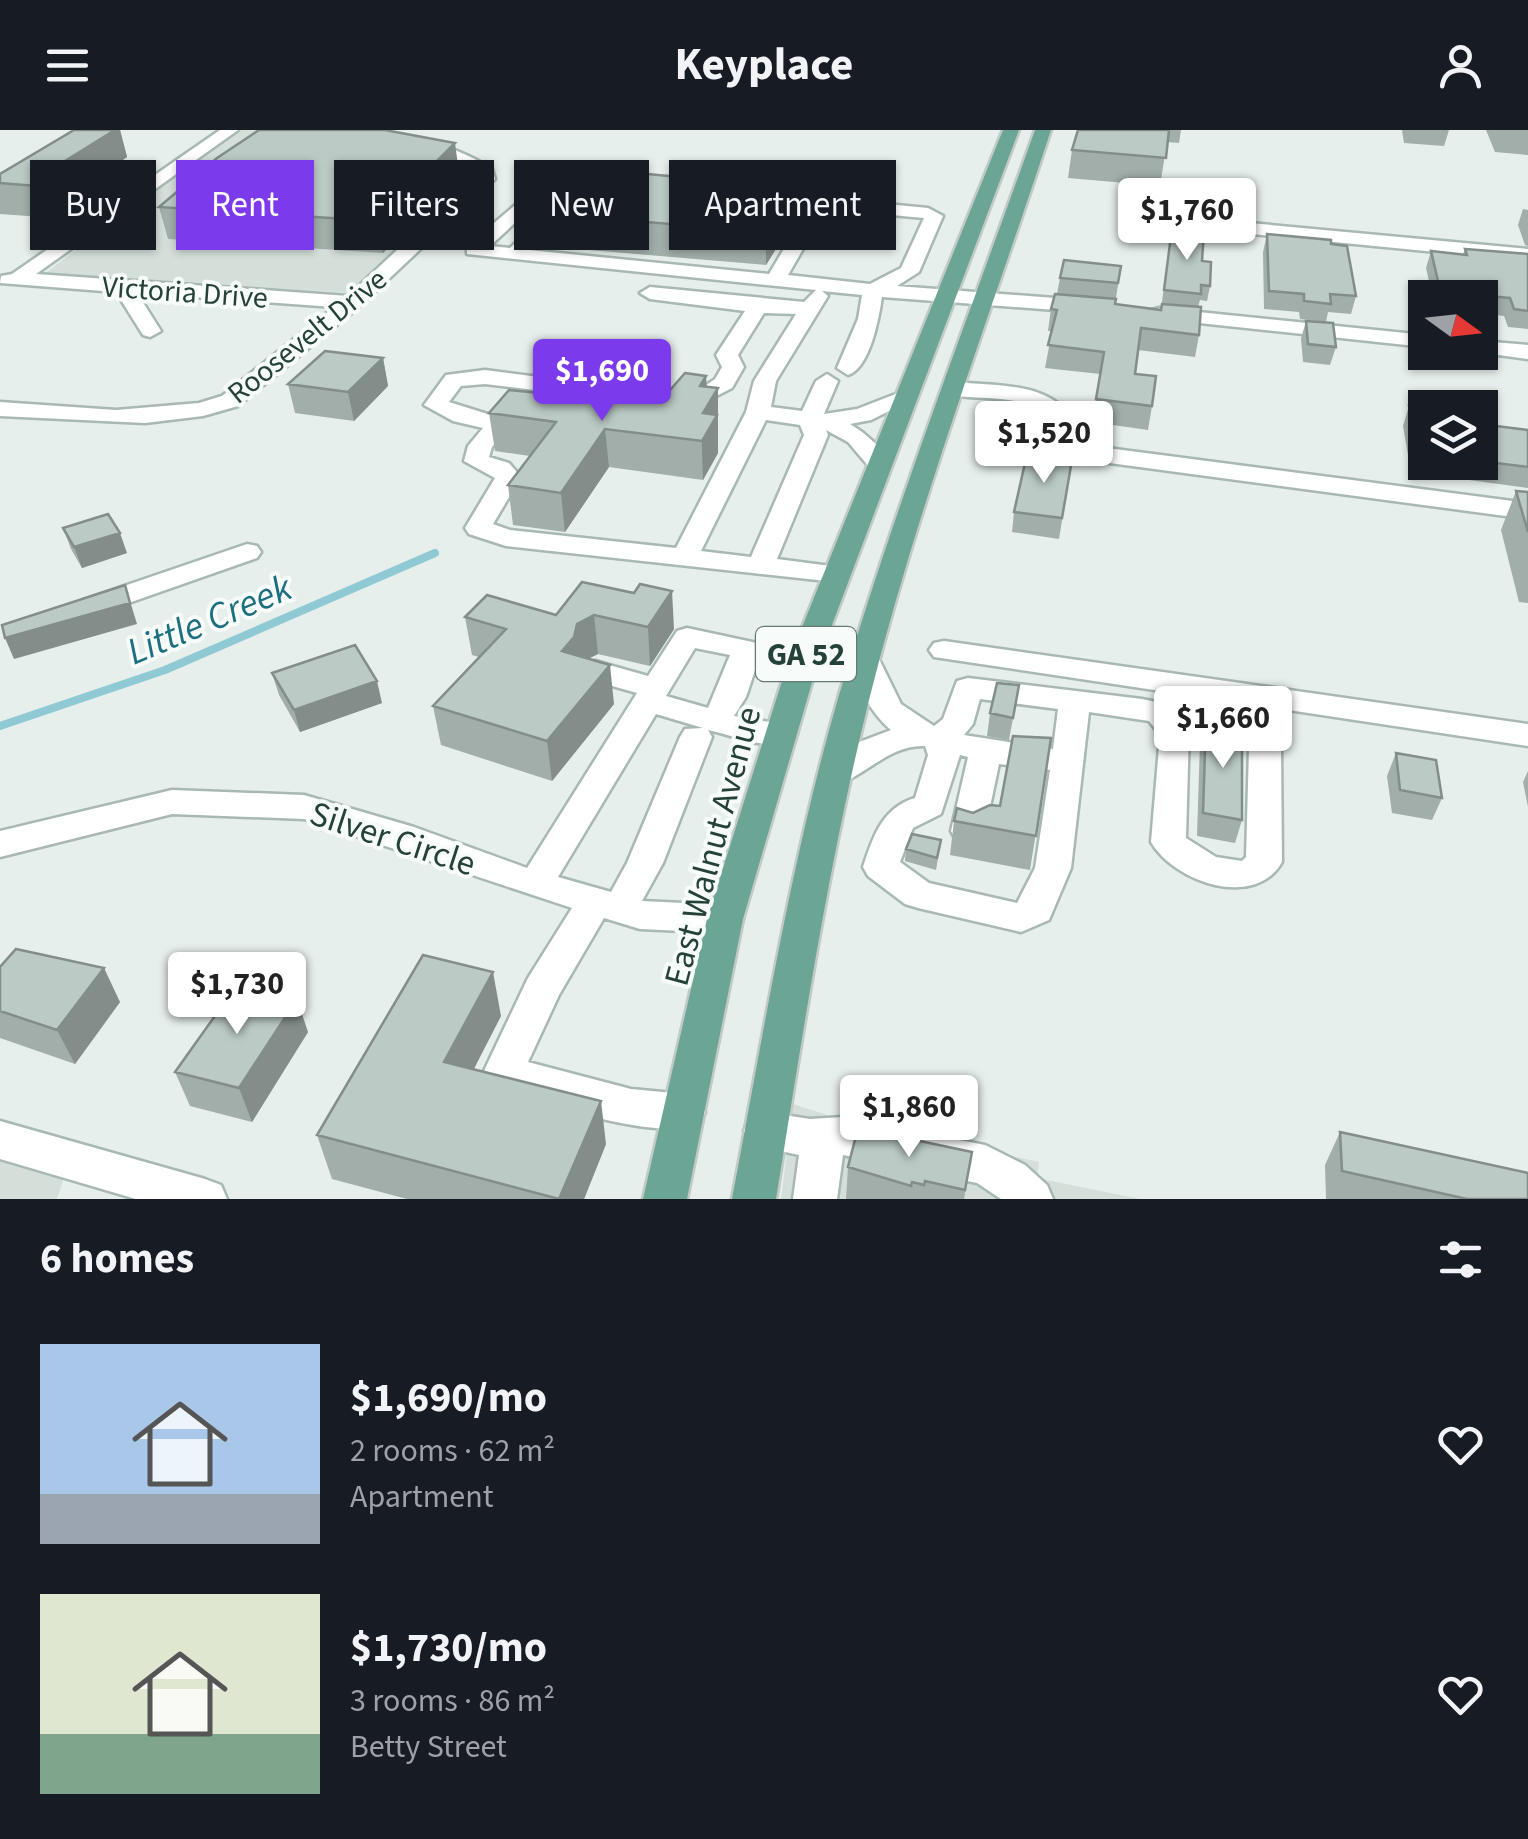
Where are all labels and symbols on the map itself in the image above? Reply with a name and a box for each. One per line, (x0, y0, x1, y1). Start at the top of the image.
pin: $1,760 (1106, 178, 1268, 263)
street label: Roosevelt Drive (218, 259, 396, 414)
street label: Victoria Drive (101, 265, 269, 320)
north arrow (1408, 280, 1498, 370)
pin: $1,690 (521, 339, 683, 424)
pin: $1,520 (963, 401, 1125, 486)
water label: Little Creek (119, 561, 301, 679)
road number: GA 52 (756, 627, 856, 681)
pin: $1,660 (1142, 686, 1304, 771)
street label: East Walnut Avenue (652, 701, 774, 991)
street label: Silver Circle (303, 789, 482, 889)
pin: $1,730 (156, 952, 318, 1037)
pin: $1,860 (828, 1075, 990, 1160)

